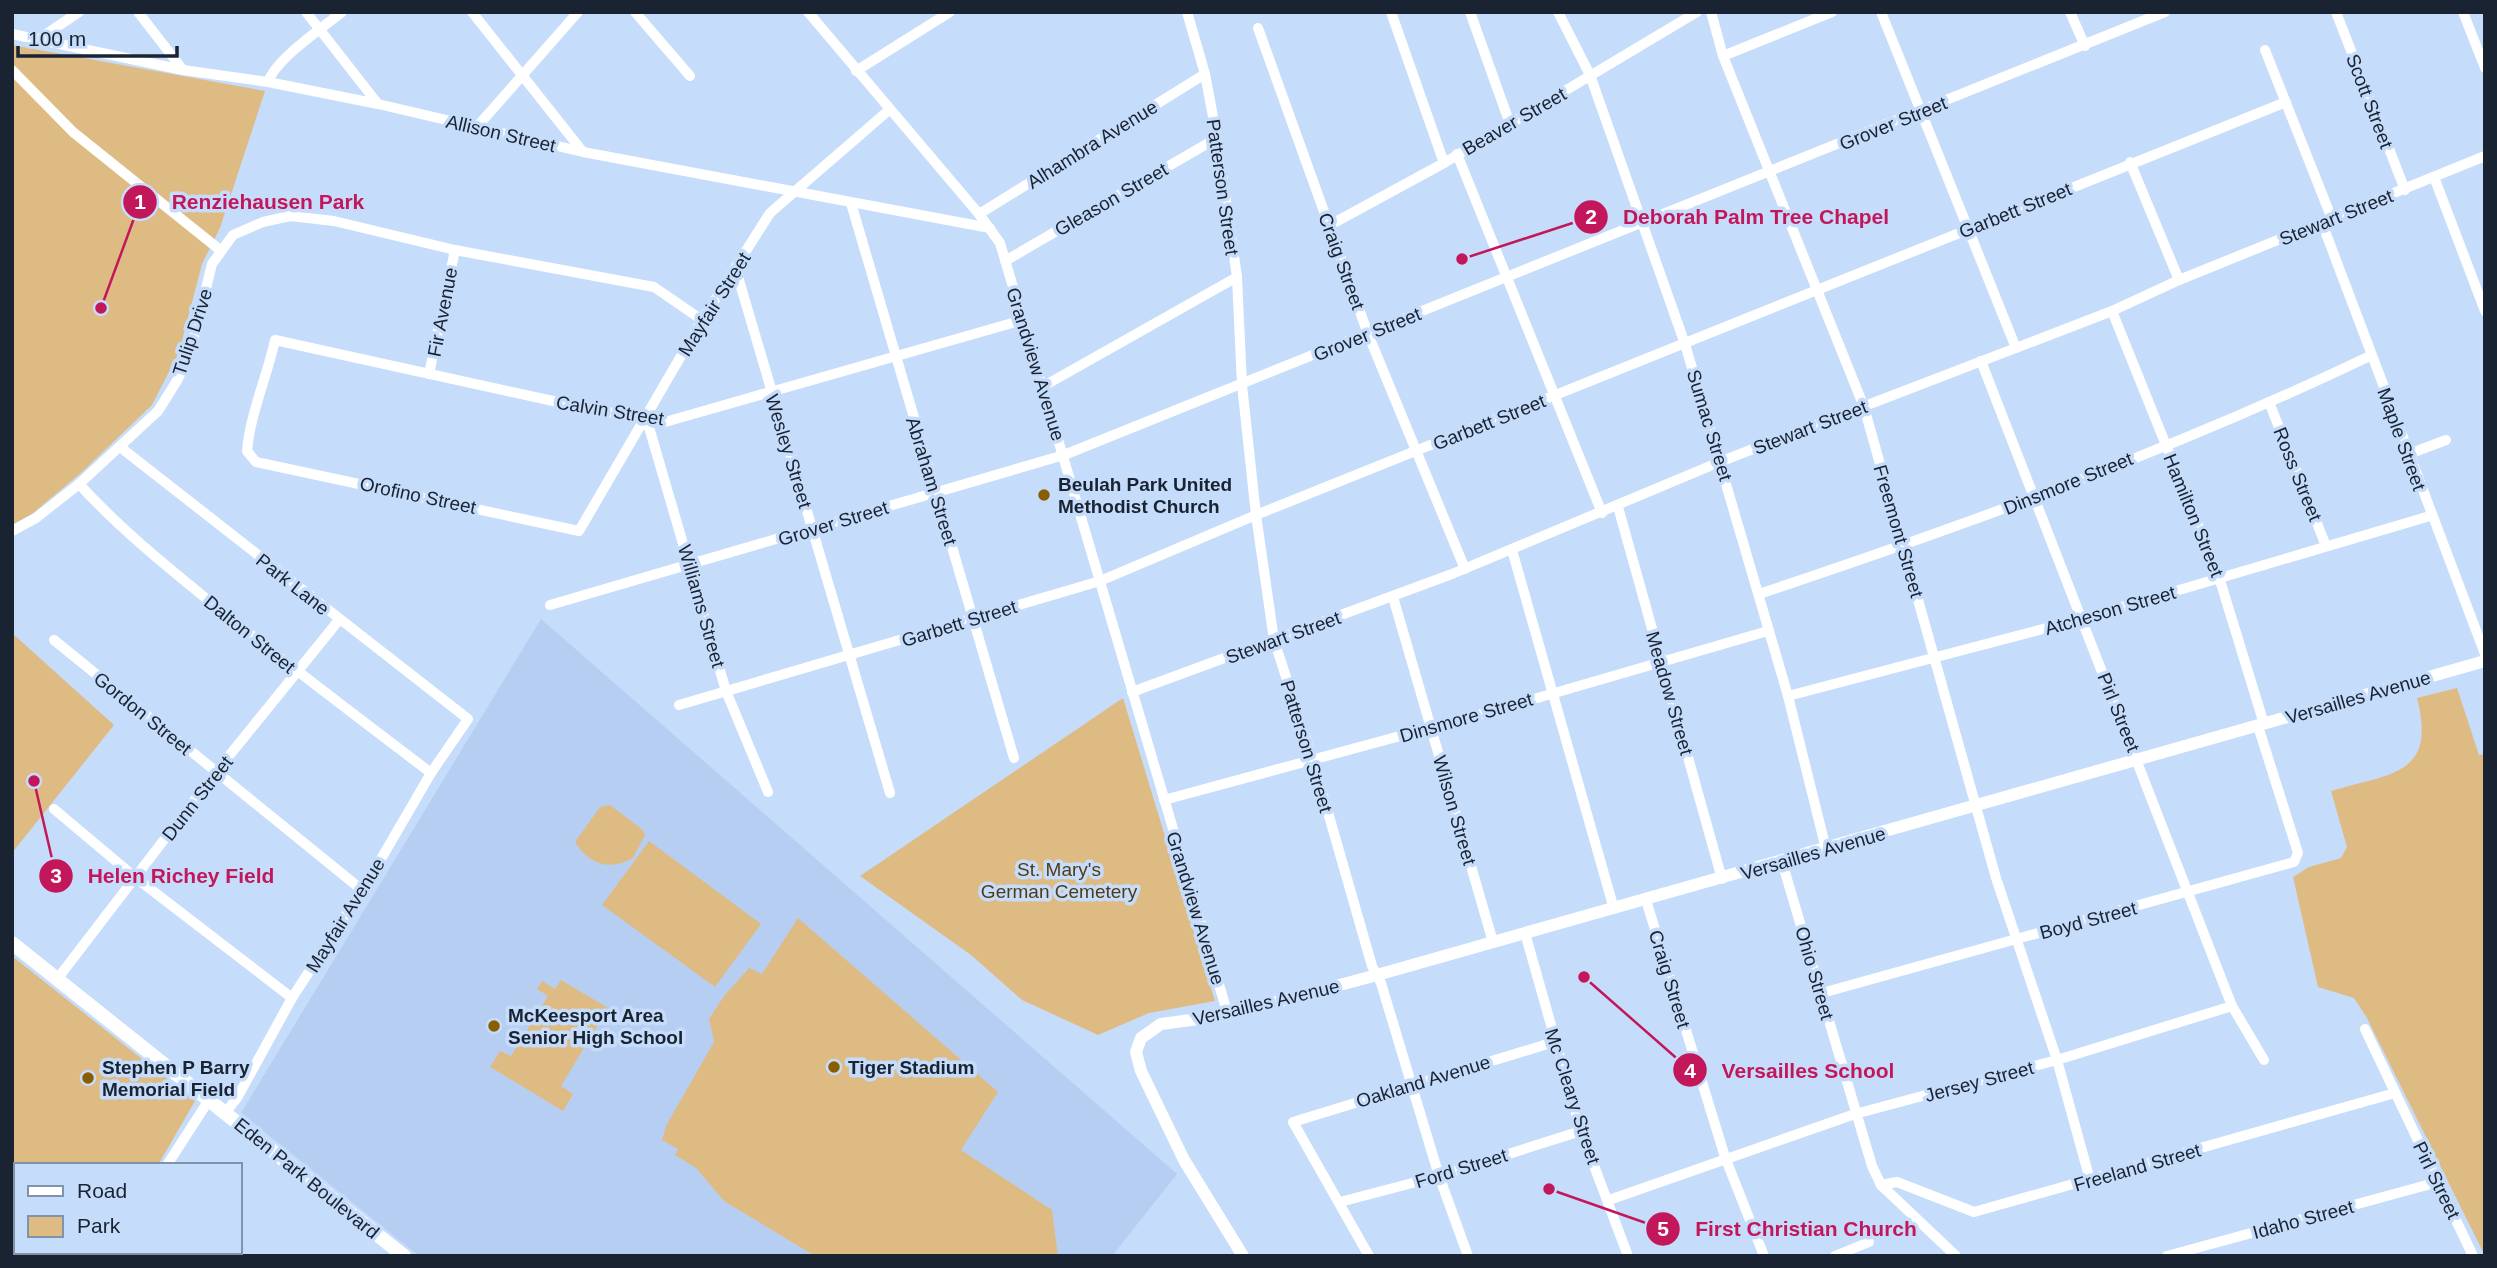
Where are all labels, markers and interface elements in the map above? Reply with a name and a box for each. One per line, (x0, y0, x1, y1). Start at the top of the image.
scale bar (18, 14, 177, 58)
text: 100 m (28, 27, 86, 50)
street label: Scott Street (2342, 51, 2397, 152)
street label: Beaver Street (1459, 83, 1570, 160)
street label: Grover Street (1836, 92, 1951, 155)
street label: Alhambra Avenue (1023, 96, 1161, 193)
street label: Allison Street (444, 111, 558, 156)
street label: Patterson Street (1203, 118, 1243, 257)
street label: Gleason Street (1051, 158, 1172, 240)
street label: Garbett Street (1956, 178, 2075, 243)
callout: Renziehausen Park (123, 181, 378, 223)
street label: Stewart Street (2276, 185, 2397, 250)
text: 1 (134, 190, 146, 213)
text: Renziehausen Park (172, 190, 365, 213)
callout: Deborah Palm Tree Chapel (1574, 196, 1903, 238)
text: 2 (1585, 205, 1597, 228)
text: Deborah Palm Tree Chapel (1623, 205, 1889, 228)
street label: Craig Street (1314, 210, 1369, 313)
street label: Mayfair Street (674, 248, 755, 360)
street label: Fir Avenue (424, 266, 461, 359)
street label: Grandview Avenue (1002, 285, 1069, 443)
street label: Tulip Drive (169, 286, 216, 378)
street label: Grover Street (1310, 303, 1425, 366)
street label: Sumac Street (1683, 367, 1737, 484)
street label: Maple Street (2373, 385, 2430, 494)
street label: Garbett Street (1430, 390, 1549, 455)
street label: Calvin Street (555, 392, 666, 429)
street label: Wesley Street (761, 392, 816, 511)
street label: Stewart Street (1750, 396, 1871, 459)
street label: Abraham Street (902, 414, 961, 549)
street label: Ross Street (2269, 424, 2326, 525)
street label: Dinsmore Street (2001, 448, 2136, 519)
street label: Hamilton Street (2159, 451, 2228, 580)
street label: Freemont Street (1870, 462, 1928, 601)
street label: Orofino Street (358, 473, 479, 518)
place label: Beulah Park United Methodist Church (1058, 474, 1232, 517)
marker: Beulah Park United Methodist Church (1036, 487, 1052, 503)
street label: Grover Street (776, 497, 891, 550)
street label: Williams Street (674, 542, 729, 671)
street label: Park Lane (252, 549, 333, 619)
street label: Atcheson Street (2042, 582, 2179, 639)
street label: Dalton Street (200, 591, 300, 678)
street label: Garbett Street (899, 596, 1020, 651)
street label: Stewart Street (1223, 607, 1344, 668)
street label: Meadow Street (1642, 629, 1697, 758)
street label: Versailles Avenue (2283, 667, 2433, 728)
street label: Gordon Street (90, 668, 196, 760)
street label: Pirl Street (2093, 670, 2144, 755)
street label: Patterson Street (1276, 677, 1337, 816)
street label: Dinsmore Street (1397, 688, 1536, 746)
street label: Dunn Street (158, 751, 237, 845)
street label: Wilson Street (1429, 753, 1480, 868)
street label: Versailles Avenue (1738, 823, 1888, 884)
street label: Grandview Avenue (1162, 829, 1229, 987)
street label: Mayfair Avenue (302, 854, 389, 976)
callout: Helen Richey Field (39, 855, 289, 897)
park label: St. Mary's German Cemetery (981, 859, 1138, 902)
text: 3 (50, 864, 62, 887)
text: Helen Richey Field (88, 864, 274, 887)
street label: Boyd Street (2037, 897, 2139, 943)
street label: Ohio Street (1791, 924, 1838, 1023)
street label: Craig Street (1645, 928, 1695, 1031)
street label: Versailles Avenue (1191, 975, 1341, 1030)
place label: McKeesport Area Senior High School (508, 1005, 683, 1048)
marker: McKeesport Area Senior High School (486, 1018, 502, 1034)
street label: Mc Cleary Street (1541, 1026, 1605, 1167)
callout: Versailles School (1672, 1049, 1908, 1091)
street label: Oakland Avenue (1354, 1051, 1493, 1112)
place label: Stephen P Barry Memorial Field (102, 1057, 250, 1100)
place label: Tiger Stadium (848, 1057, 974, 1078)
street label: Jersey Street (1922, 1057, 2037, 1106)
marker: Tiger Stadium (826, 1059, 842, 1075)
text: 4 (1684, 1059, 1696, 1082)
text: Versailles School (1722, 1059, 1894, 1082)
marker: Stephen P Barry Memorial Field (80, 1070, 96, 1086)
street label: Eden Park Boulevard (230, 1114, 383, 1243)
street label: Pirl Street (2409, 1138, 2465, 1223)
street label: Freeland Street (2071, 1139, 2204, 1196)
street label: Ford Street (1413, 1144, 1510, 1192)
legend (14, 1163, 242, 1254)
text: Road (77, 1179, 127, 1202)
street label: Idaho Street (2250, 1196, 2357, 1243)
callout: First Christian Church (1646, 1208, 1931, 1250)
text: Park (77, 1214, 121, 1237)
text: 5 (1657, 1217, 1669, 1240)
text: First Christian Church (1695, 1217, 1917, 1240)

